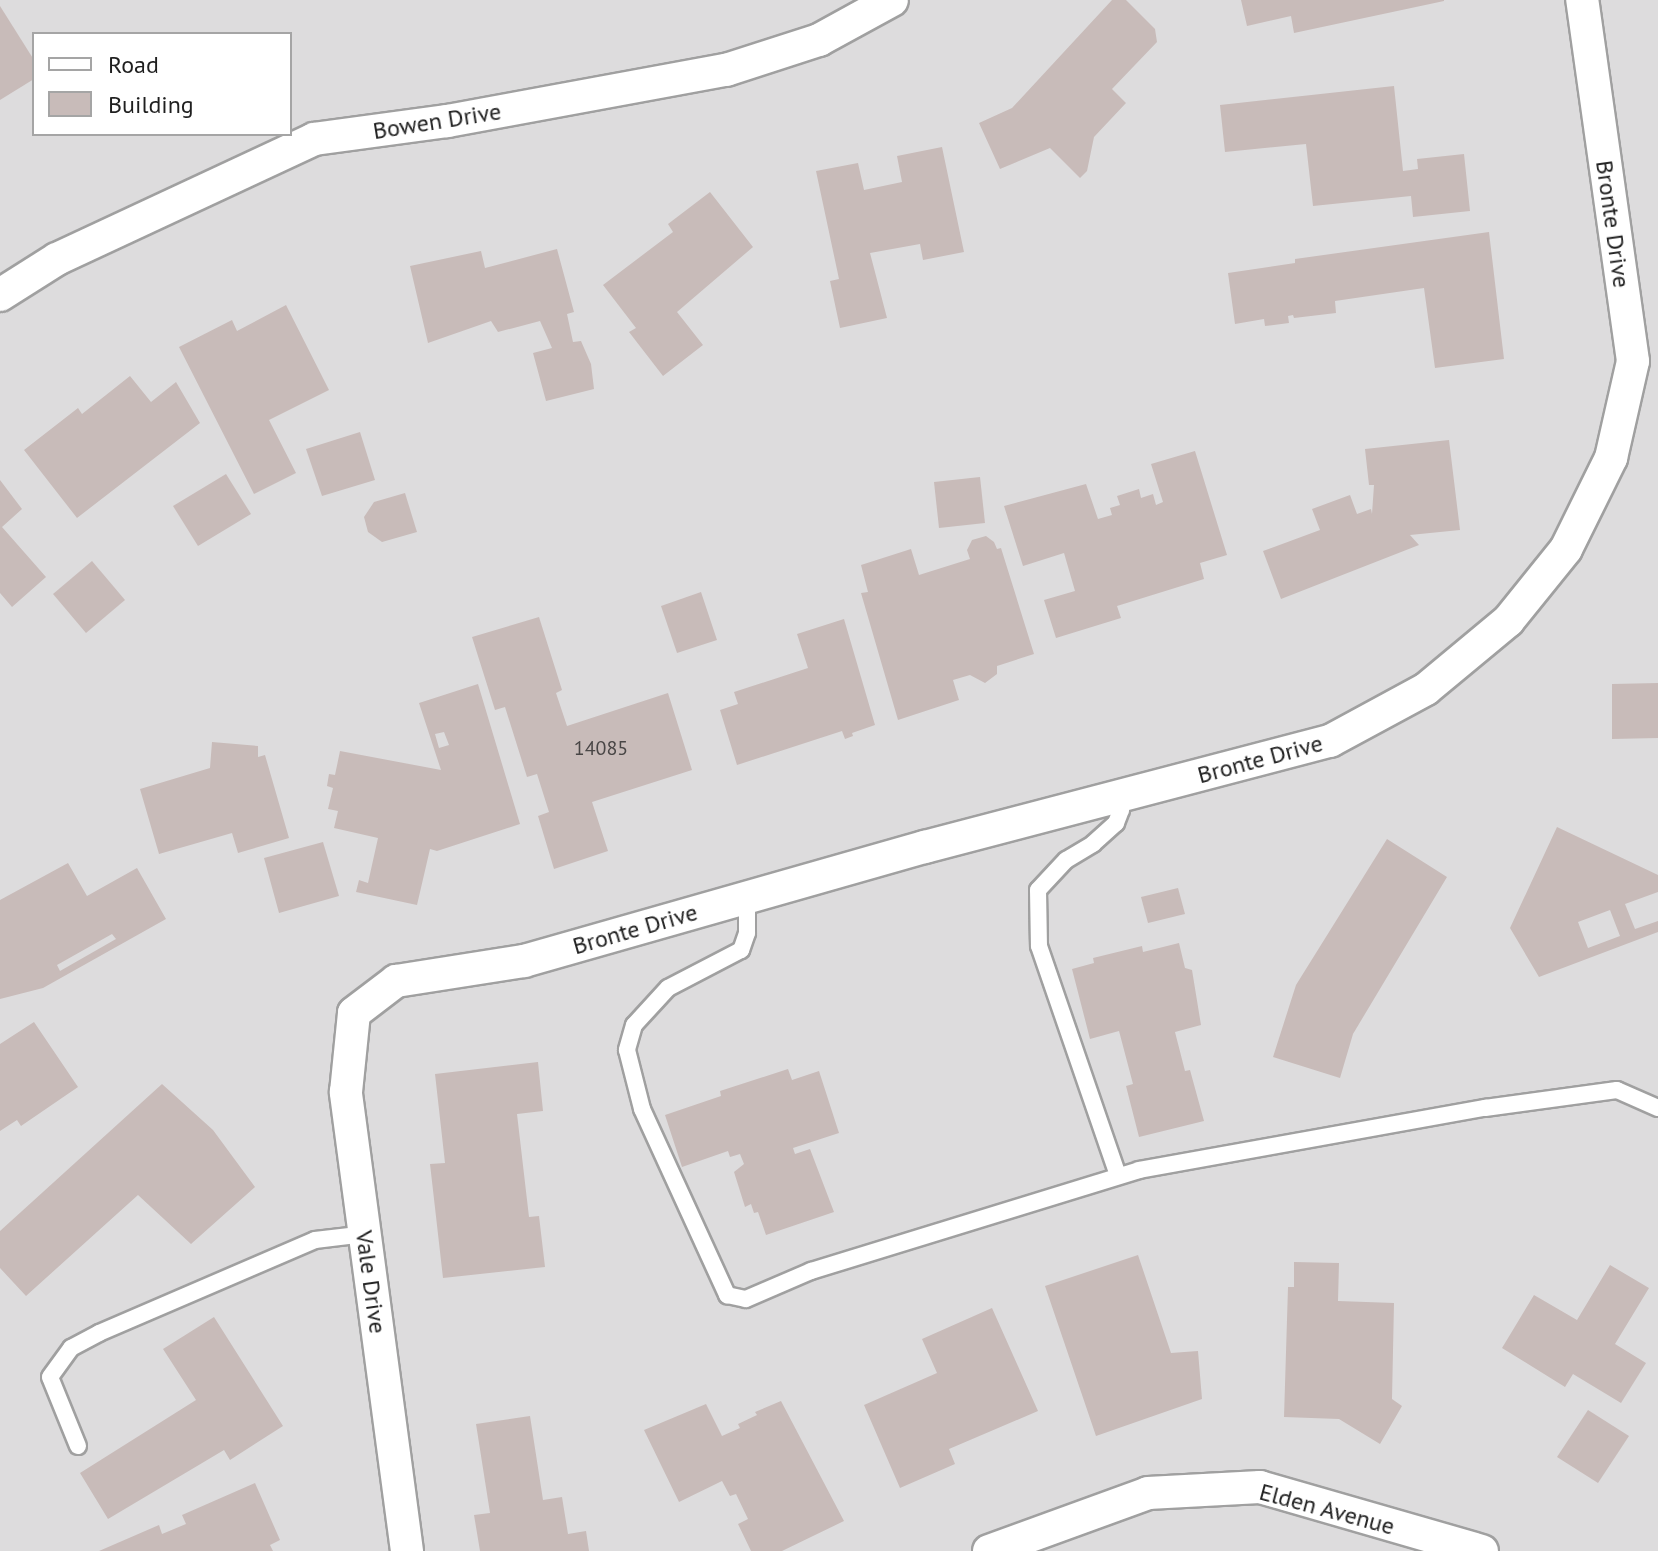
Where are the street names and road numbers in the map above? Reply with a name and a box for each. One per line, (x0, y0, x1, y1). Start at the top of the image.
street label: Bowen Drive (371, 97, 503, 145)
street label: Bronte Drive (1590, 158, 1636, 290)
street label: Bronte Drive (1194, 728, 1326, 790)
street label: Bronte Drive (569, 897, 701, 961)
street label: Vale Drive (350, 1229, 392, 1335)
street label: Elden Avenue (1256, 1477, 1398, 1541)

